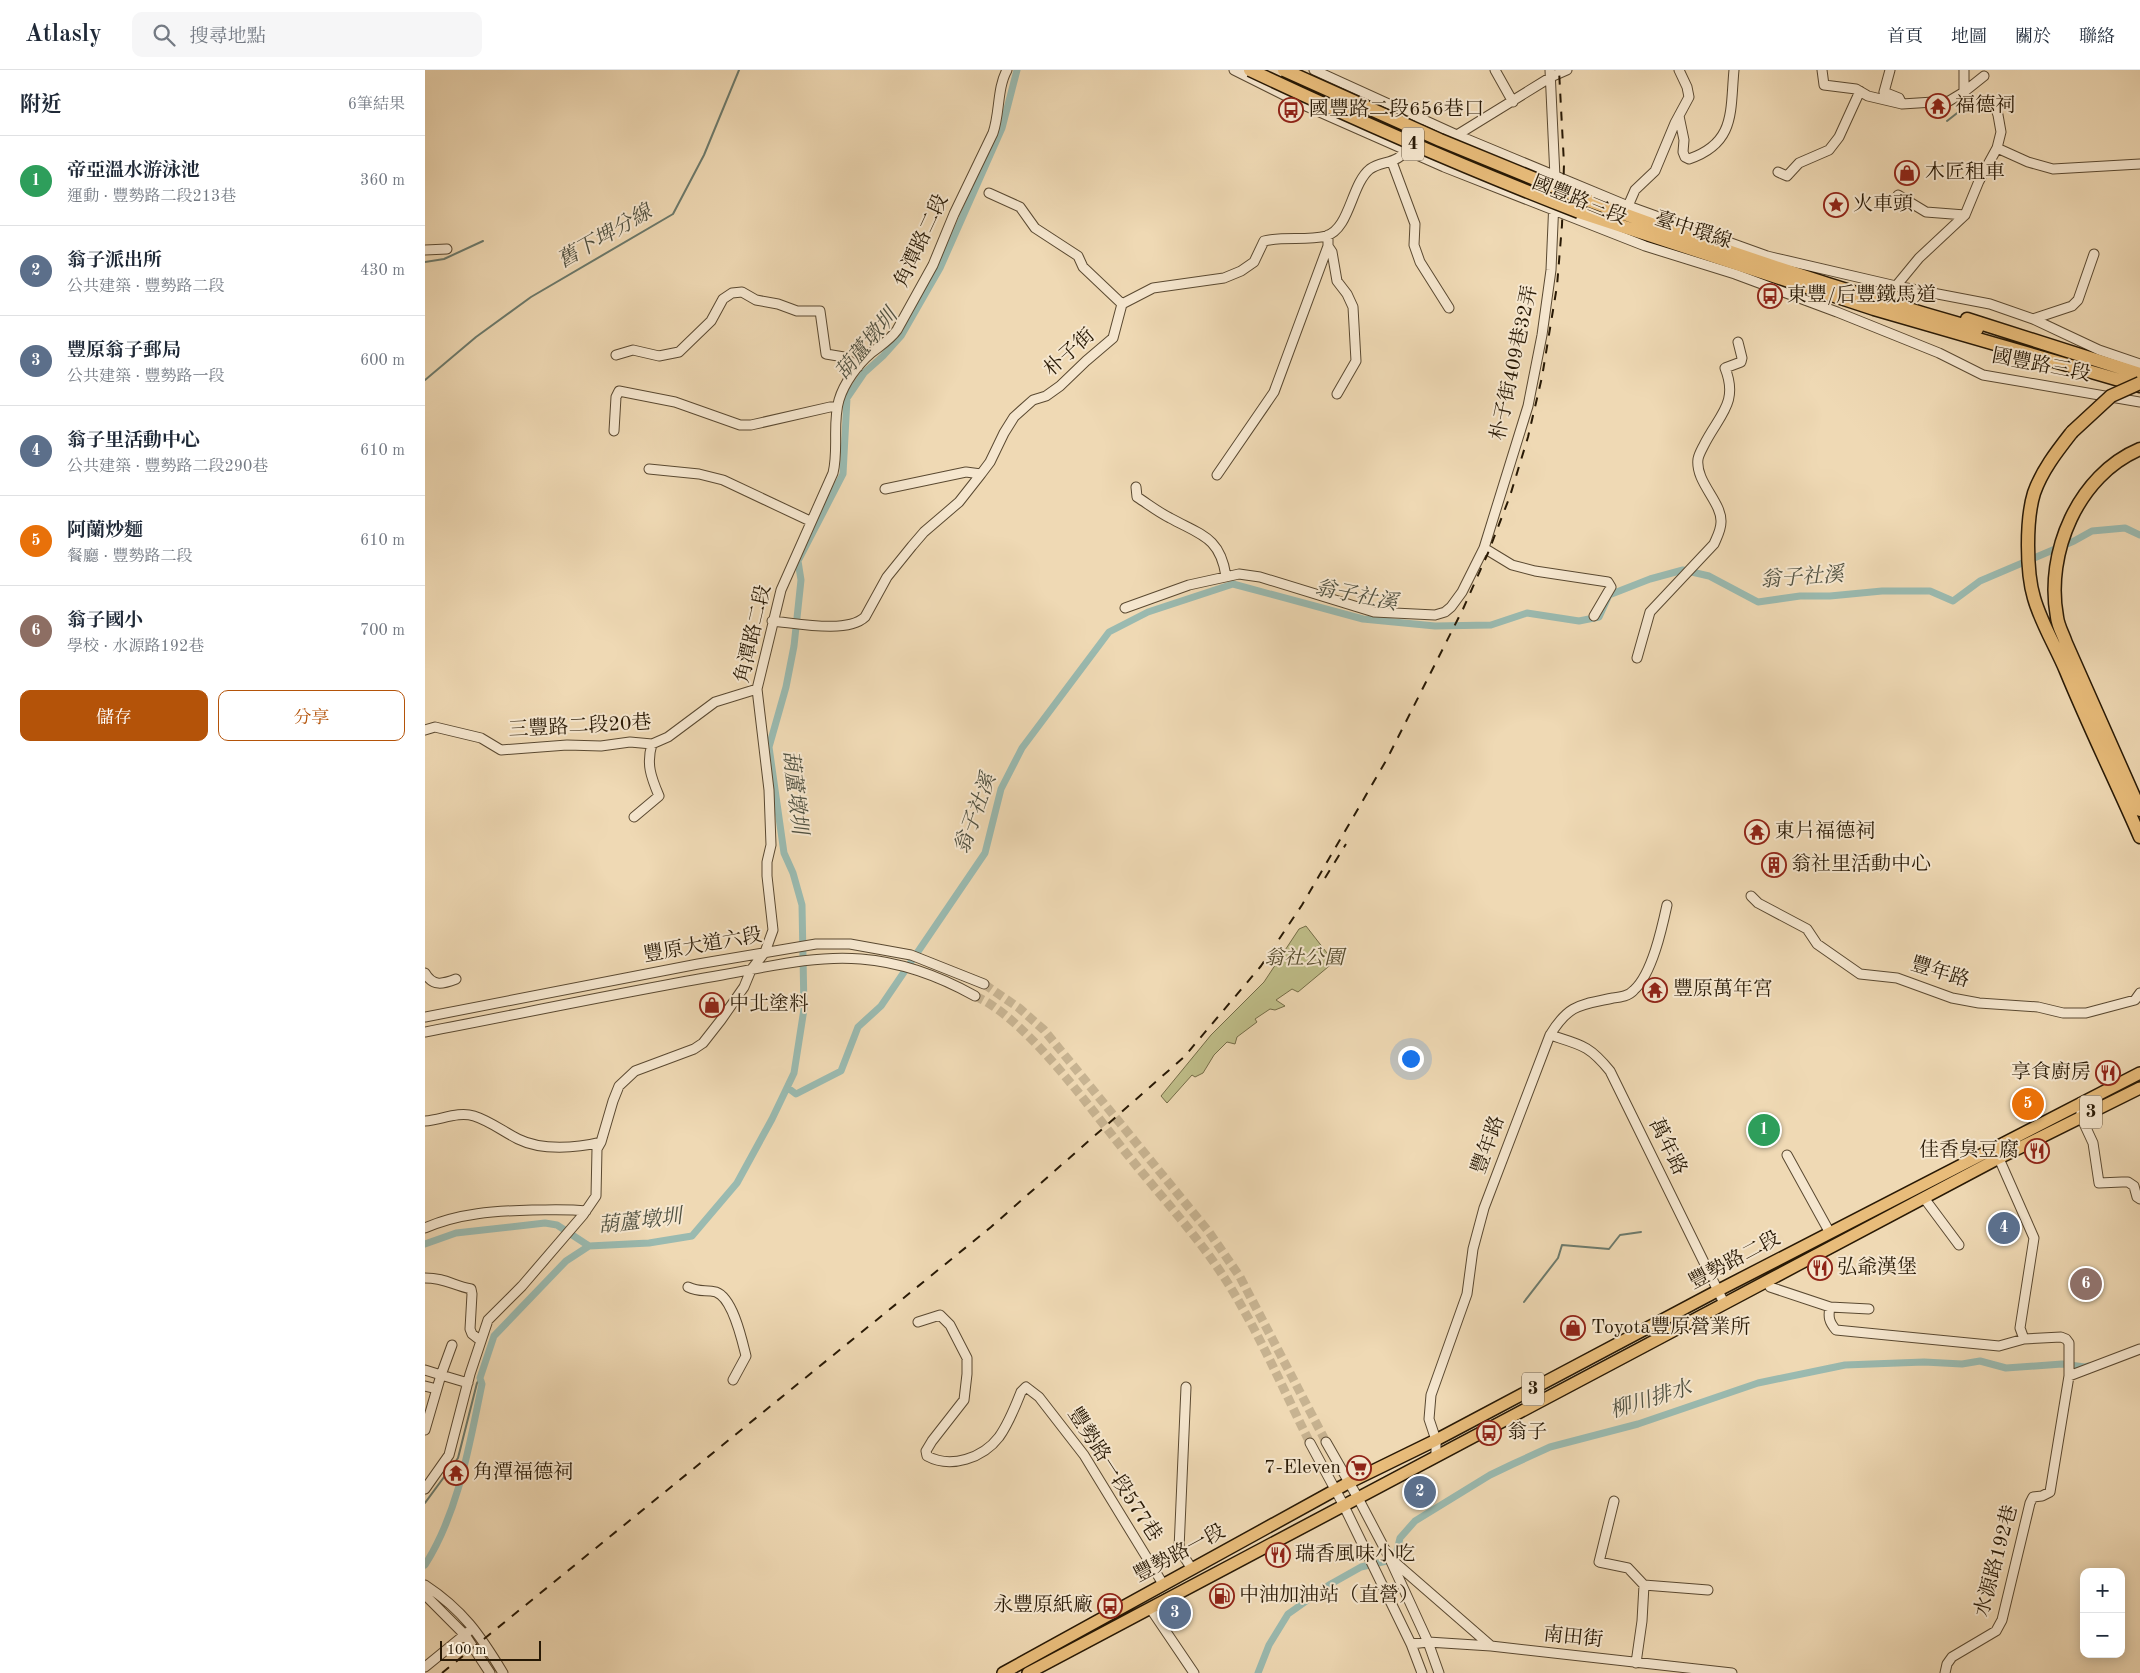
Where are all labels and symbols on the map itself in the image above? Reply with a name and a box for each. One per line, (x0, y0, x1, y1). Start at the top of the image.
temple icon: 福德祠 (1925, 93, 1951, 119)
place label: 福德祠 (1955, 94, 2015, 116)
bus stop icon: 國豐路二段656巷口 (1278, 97, 1304, 123)
place label: 國豐路二段656巷口 (1309, 98, 1484, 120)
road number: 4 (1402, 128, 1424, 160)
shop icon: 木匠租車 (1894, 160, 1920, 186)
place label: 木匠租車 (1925, 161, 2005, 183)
street label: 國豐路三段 (1529, 171, 1630, 229)
street label: 角潭路二段 (890, 191, 952, 291)
place icon: 火車頭 (1823, 192, 1849, 218)
place label: 火車頭 (1853, 193, 1913, 215)
water label: 舊下埤分線 (553, 199, 657, 272)
street label: 臺中環線 (1652, 206, 1735, 253)
street label: 朴子街409巷32弄 (1487, 283, 1541, 442)
bus stop icon: 東豐/后豐鐵馬道 (1757, 283, 1783, 309)
place label: 東豐/后豐鐵馬道 (1787, 284, 1936, 306)
water label: 葫蘆墩圳 (831, 302, 903, 384)
street label: 朴子街 (1040, 324, 1099, 381)
street label: 國豐路三段 (1990, 345, 2092, 385)
water label: 翁子社溪 (1759, 562, 1847, 591)
water label: 翁子社溪 (1313, 576, 1402, 615)
street label: 角潭路二段 (731, 583, 775, 685)
street label: 三豐路二段20巷 (508, 711, 652, 741)
water label: 葫蘆墩圳 (778, 749, 812, 838)
water label: 翁子社溪 (950, 768, 1001, 857)
temple icon: 東片福德祠 (1744, 819, 1770, 845)
place label: 東片福德祠 (1775, 820, 1875, 842)
building icon: 翁社里活動中心 (1761, 852, 1787, 878)
place label: 翁社里活動中心 (1791, 853, 1931, 875)
street label: 豐原大道六段 (642, 924, 764, 966)
park label: 翁社公園 (1264, 946, 1347, 969)
street label: 豐年路 (1908, 952, 1972, 991)
temple icon: 豐原萬年宮 (1642, 977, 1668, 1003)
place label: 豐原萬年宮 (1673, 977, 1773, 1000)
shop icon: 中北塗料 (699, 992, 725, 1018)
place label: 中北塗料 (729, 993, 809, 1015)
your location (1398, 1046, 1424, 1072)
restaurant icon: 享食廚房 (2095, 1060, 2121, 1086)
place label: 享食廚房 (2011, 1061, 2091, 1083)
pin: 5 (2012, 1085, 2044, 1123)
road number: 3 (2080, 1096, 2102, 1128)
pin: 1 (1748, 1111, 1780, 1149)
street label: 豐年路 (1467, 1112, 1509, 1177)
street label: 萬年路 (1645, 1114, 1692, 1178)
restaurant icon: 佳香臭豆腐 (2024, 1138, 2050, 1164)
place label: 佳香臭豆腐 (1919, 1139, 2019, 1161)
water label: 葫蘆墩圳 (597, 1204, 686, 1238)
pin: 4 (1988, 1209, 2020, 1247)
street label: 豐勢路二段 (1685, 1227, 1784, 1293)
restaurant icon: 弘爺漢堡 (1807, 1255, 1833, 1281)
place label: 弘爺漢堡 (1837, 1256, 1917, 1278)
pin: 6 (2070, 1265, 2102, 1303)
shop icon: Toyota豐原營業所 (1560, 1315, 1586, 1341)
place label: Toyota豐原營業所 (1591, 1316, 1750, 1338)
road number: 3 (1522, 1372, 1544, 1406)
water label: 柳川排水 (1607, 1375, 1696, 1422)
street label: 豐勢路一段577巷 (1063, 1404, 1166, 1545)
bus stop icon: 翁子 (1476, 1420, 1502, 1446)
place label: 翁子 (1507, 1421, 1547, 1443)
supermarket icon: 7-Eleven (1346, 1455, 1372, 1481)
place label: 7-Eleven (1264, 1458, 1341, 1478)
temple icon: 角潭福德祠 (443, 1460, 469, 1486)
place label: 角潭福德祠 (473, 1461, 573, 1483)
pin: 2 (1404, 1473, 1436, 1511)
street label: 水源路192巷 (1971, 1502, 2022, 1619)
street label: 豐勢路一段 (1130, 1520, 1229, 1586)
restaurant icon: 瑞香風味小吃 (1265, 1542, 1291, 1568)
place label: 瑞香風味小吃 (1295, 1543, 1415, 1565)
fuel station icon: 中油加油站（直營） (1209, 1583, 1235, 1609)
place label: 中油加油站（直營） (1239, 1584, 1419, 1606)
bus stop icon: 永豐原紙廠 (1097, 1593, 1123, 1619)
place label: 永豐原紙廠 (993, 1594, 1093, 1616)
pin: 3 (1159, 1594, 1191, 1632)
street label: 南田街 (1542, 1623, 1604, 1651)
scale bar (440, 1638, 541, 1661)

